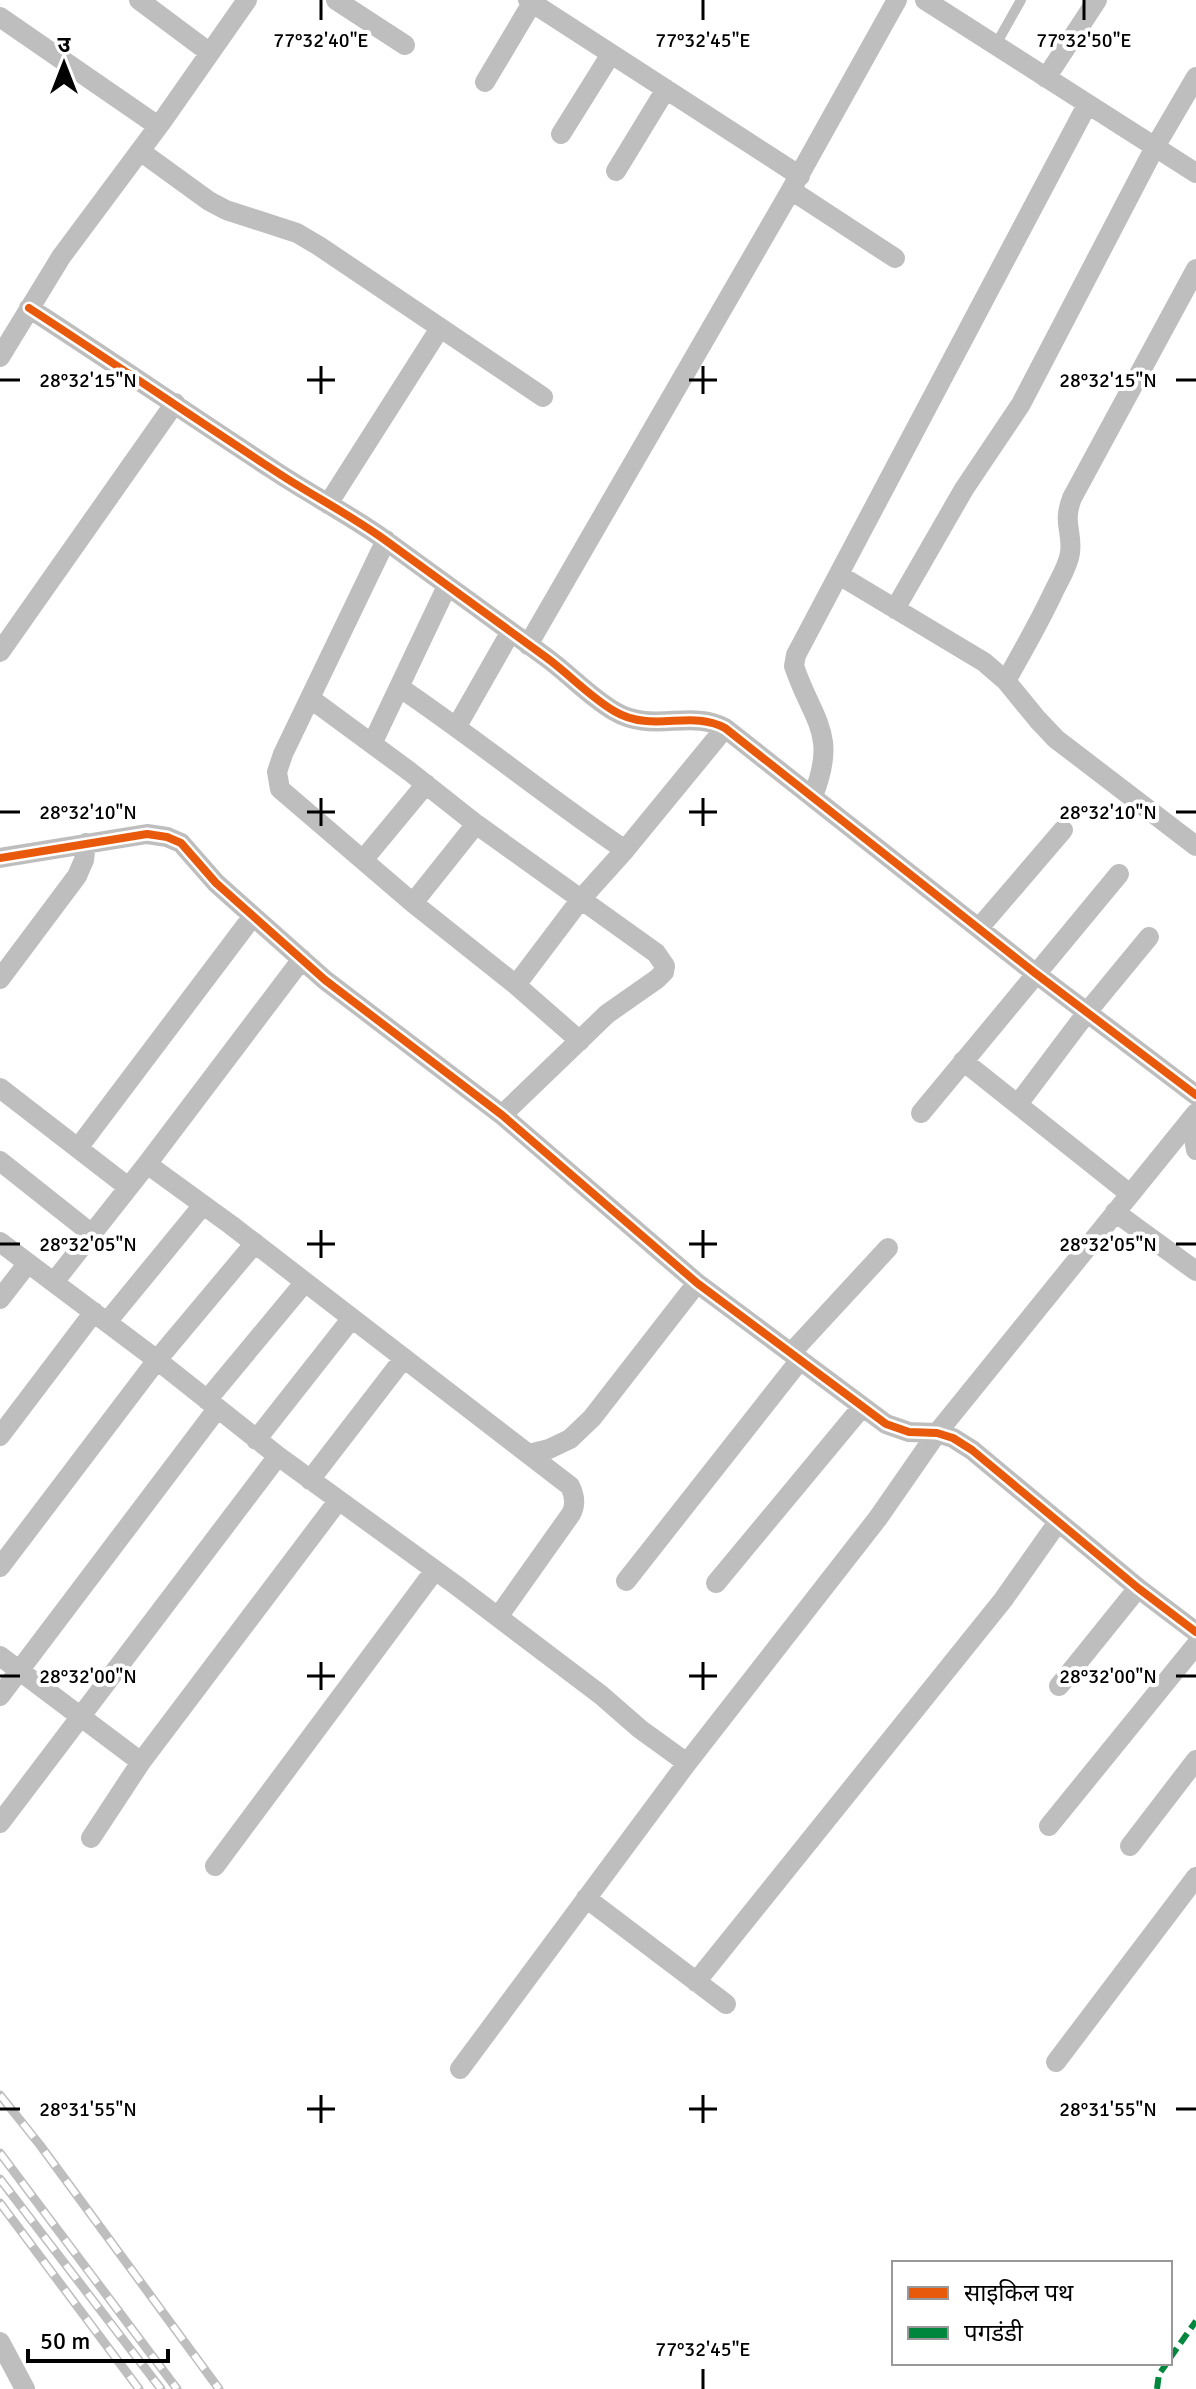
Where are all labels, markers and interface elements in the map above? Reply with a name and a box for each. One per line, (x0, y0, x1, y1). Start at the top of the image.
north arrow (24, 24, 104, 104)
text: 77°32'40"E (273, 28, 369, 53)
text: 77°32'45"E (655, 28, 751, 53)
text: 77°32'50"E (1036, 28, 1132, 53)
text: उ (58, 31, 72, 58)
text: 28°32'15"N (39, 368, 137, 393)
text: 28°32'15"N (1059, 368, 1157, 393)
text: 28°32'10"N (39, 800, 137, 825)
text: 28°32'10"N (1059, 800, 1157, 825)
text: 28°32'05"N (39, 1232, 137, 1257)
text: 28°32'05"N (1059, 1232, 1157, 1257)
text: 28°32'00"N (39, 1664, 137, 1689)
text: 28°32'00"N (1059, 1664, 1157, 1689)
text: 28°31'55"N (39, 2097, 137, 2122)
text: 28°31'55"N (1059, 2097, 1157, 2122)
legend (892, 2261, 1172, 2365)
text: साइकिल पथ (964, 2278, 1074, 2308)
scale bar (28, 2313, 168, 2363)
text: पगडंडी (964, 2318, 1024, 2348)
text: 50 m (40, 2326, 90, 2356)
text: 77°32'45"E (655, 2337, 751, 2362)

